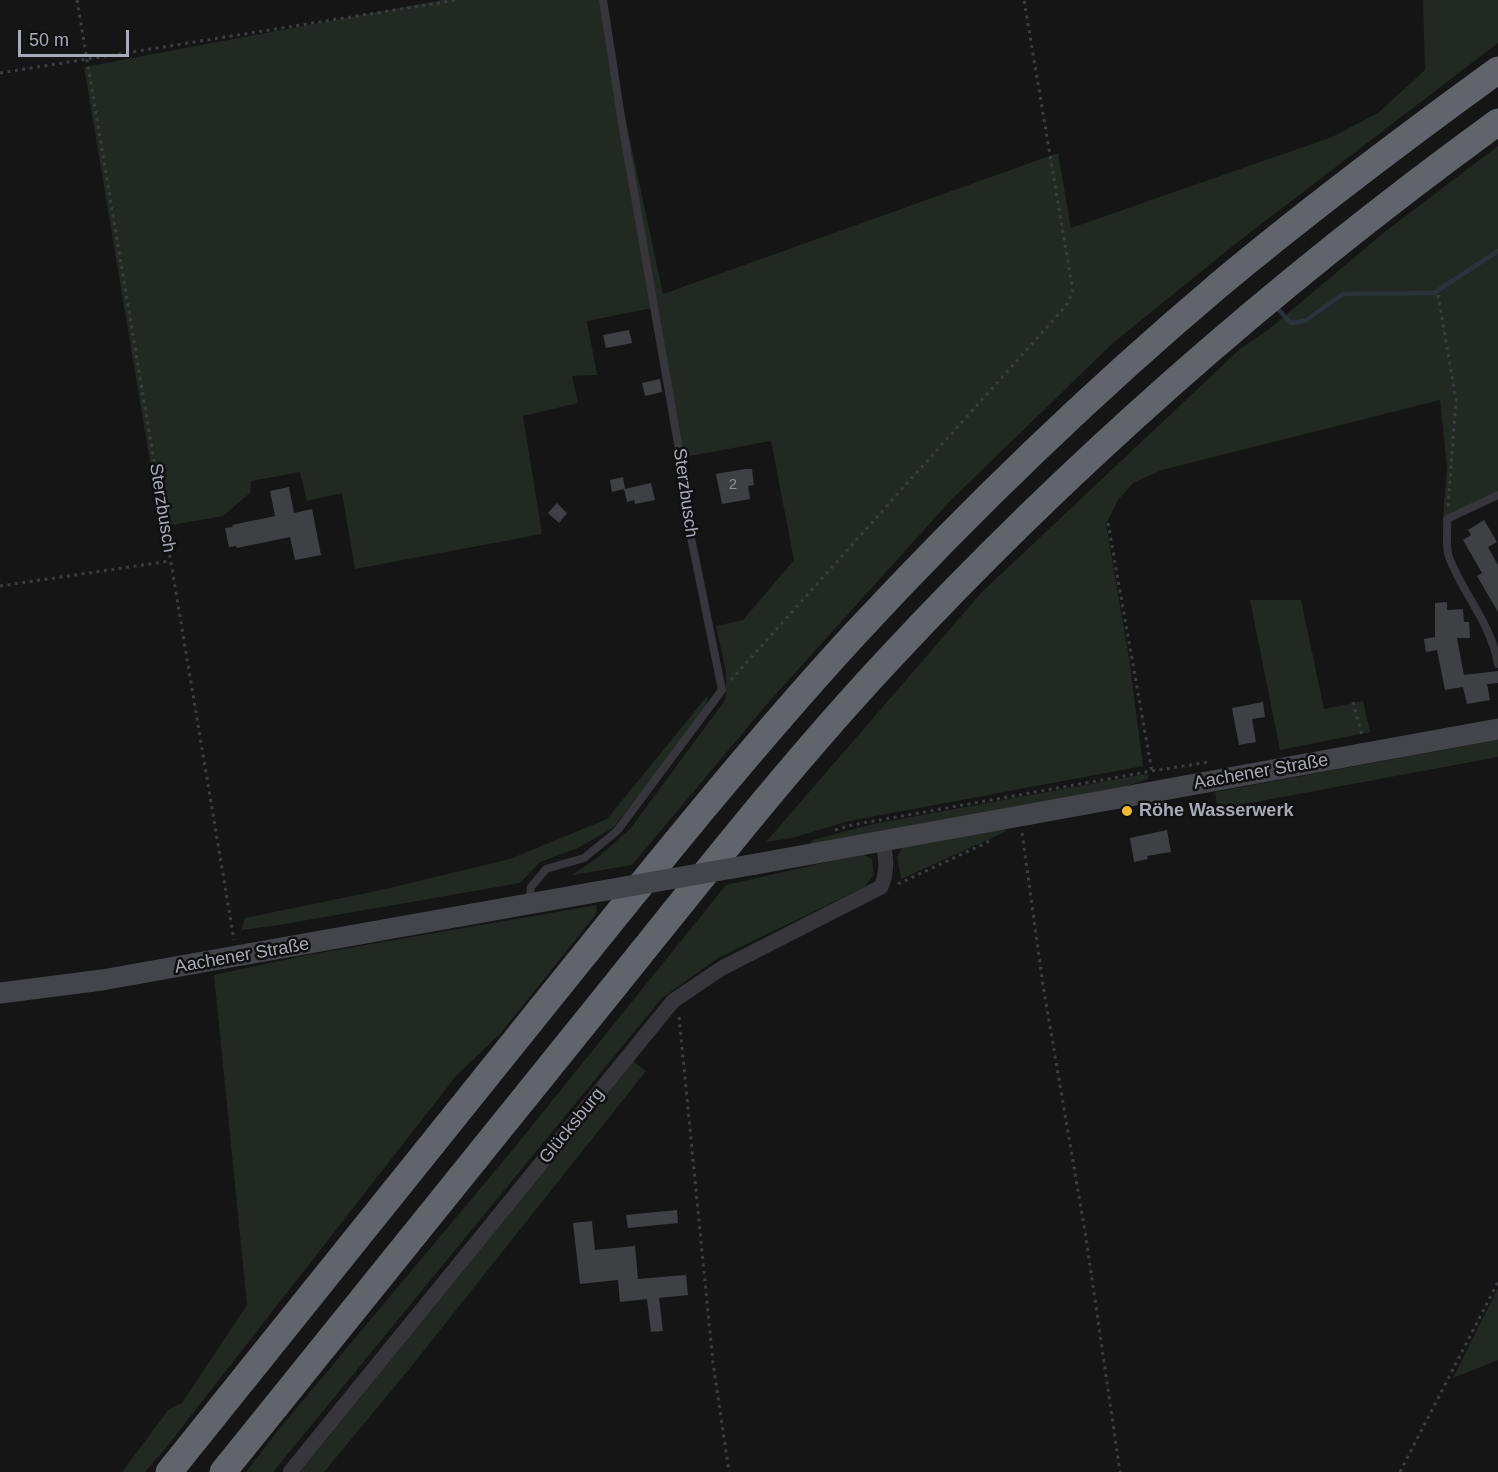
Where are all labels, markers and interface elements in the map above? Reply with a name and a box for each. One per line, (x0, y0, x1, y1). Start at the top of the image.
scale bar (21, 18, 132, 56)
text: 50 m (29, 30, 69, 50)
street label: Sterzbusch (668, 447, 702, 539)
street label: Sterzbusch (144, 462, 180, 554)
house number: 2 (729, 476, 737, 494)
street label: Aachener Straße (1192, 750, 1330, 794)
place label: Röhe Wasserwerk (1139, 800, 1293, 822)
marker: Röhe Wasserwerk (1120, 804, 1134, 818)
street label: Aachener Straße (173, 934, 311, 978)
street label: Glücksburg (535, 1084, 609, 1168)

